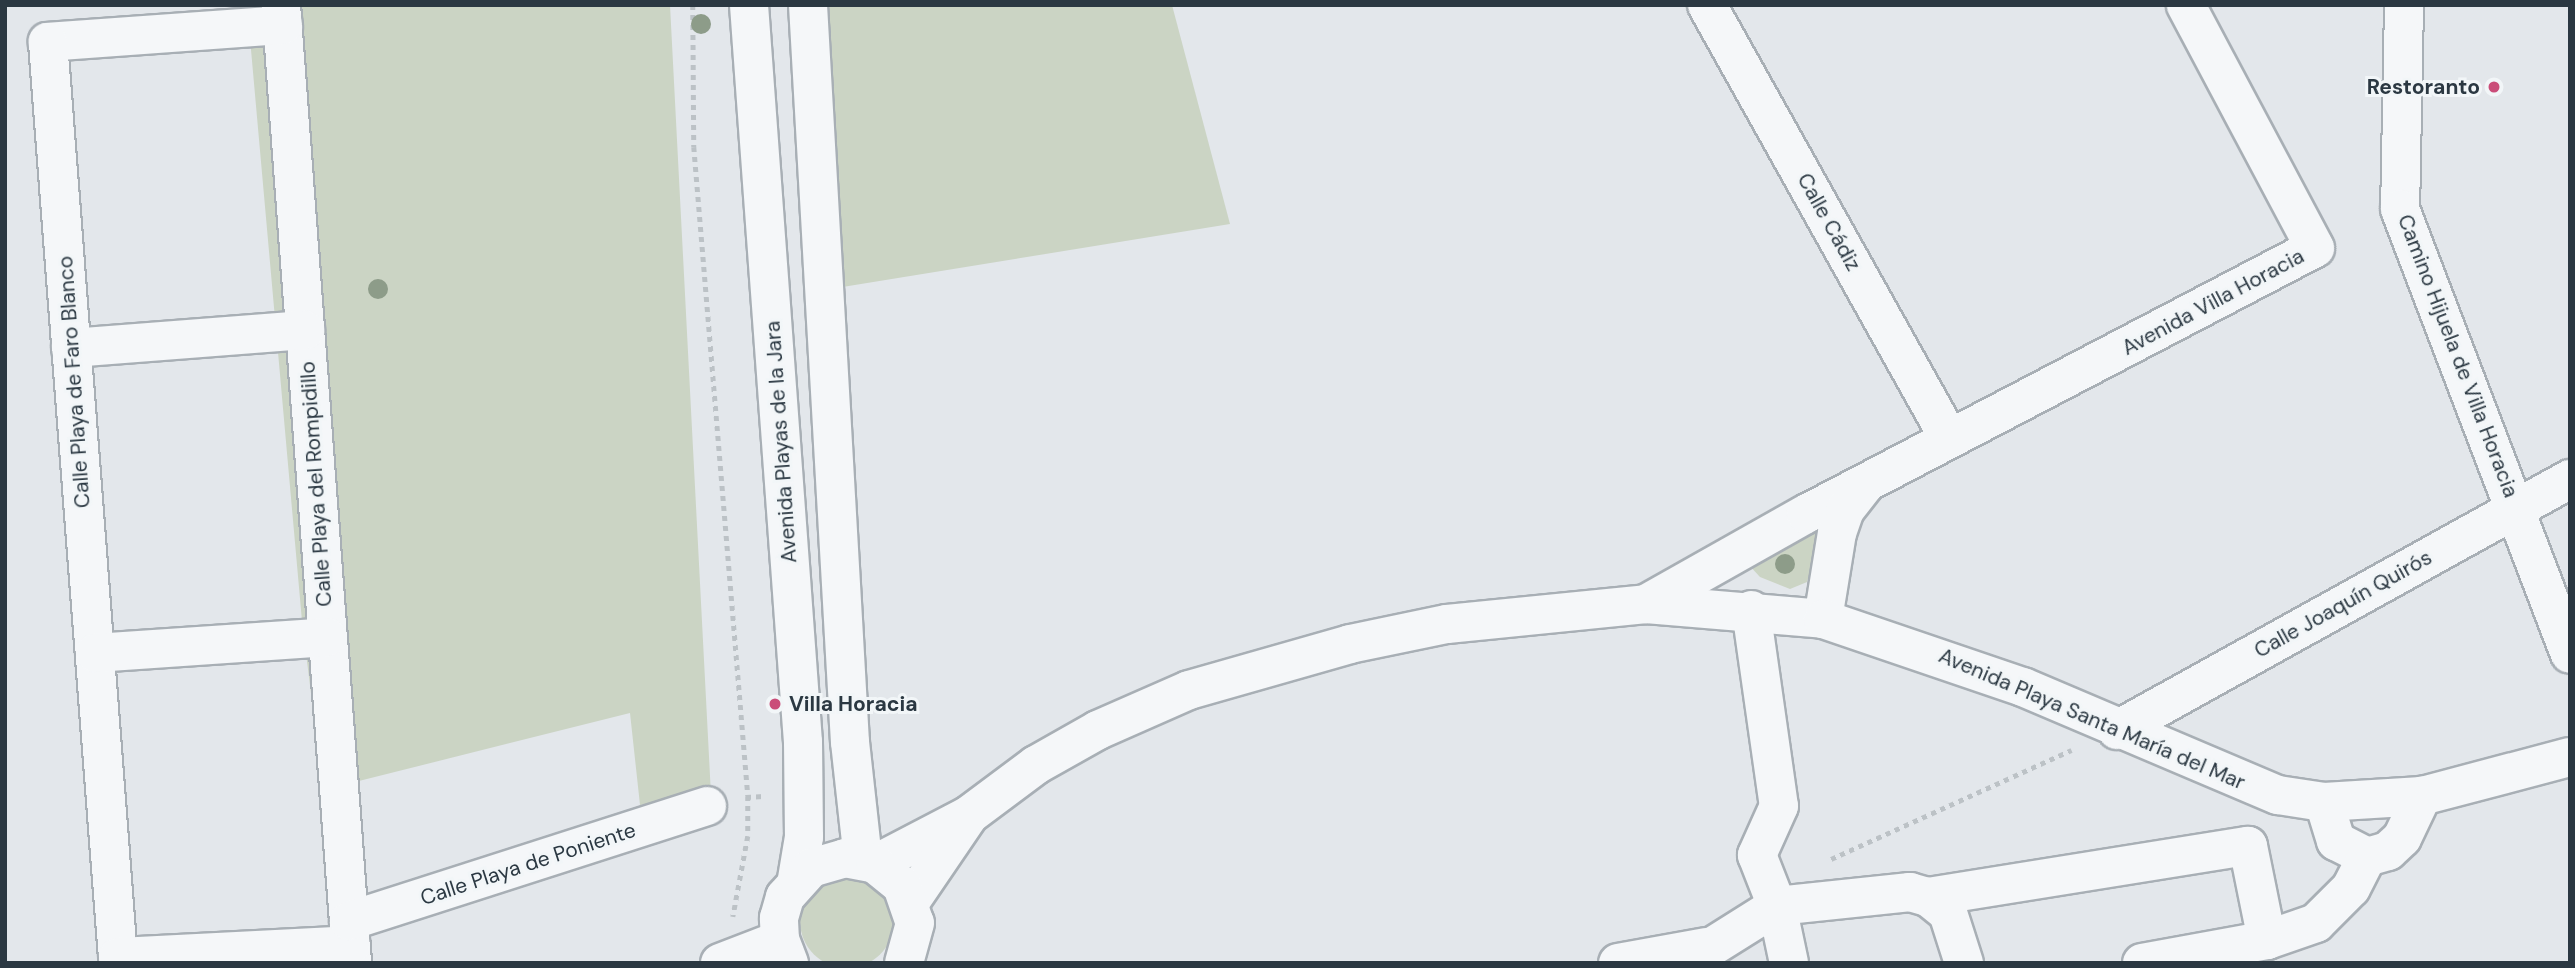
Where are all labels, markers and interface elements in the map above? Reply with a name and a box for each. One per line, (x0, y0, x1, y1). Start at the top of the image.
place label: Restoranto (2367, 74, 2480, 100)
marker: Restoranto (2486, 79, 2502, 95)
street label: Calle Cádiz (1792, 169, 1866, 275)
street label: Camino Hijuela de Villa Horacia (2392, 211, 2524, 501)
street label: Avenida Villa Horacia (2118, 243, 2308, 361)
street label: Calle Playa de Faro Blanco (53, 255, 95, 509)
street label: Avenida Playas de la Jara (760, 320, 802, 564)
street label: Calle Playa del Rompidillo (295, 360, 337, 608)
street label: Calle Joaquín Quirós (2250, 545, 2436, 663)
street label: Avenida Playa Santa María del Mar (1935, 643, 2249, 795)
place label: Villa Horacia (789, 691, 918, 717)
marker: Villa Horacia (767, 696, 783, 712)
street label: Calle Playa de Poniente (417, 817, 639, 911)

